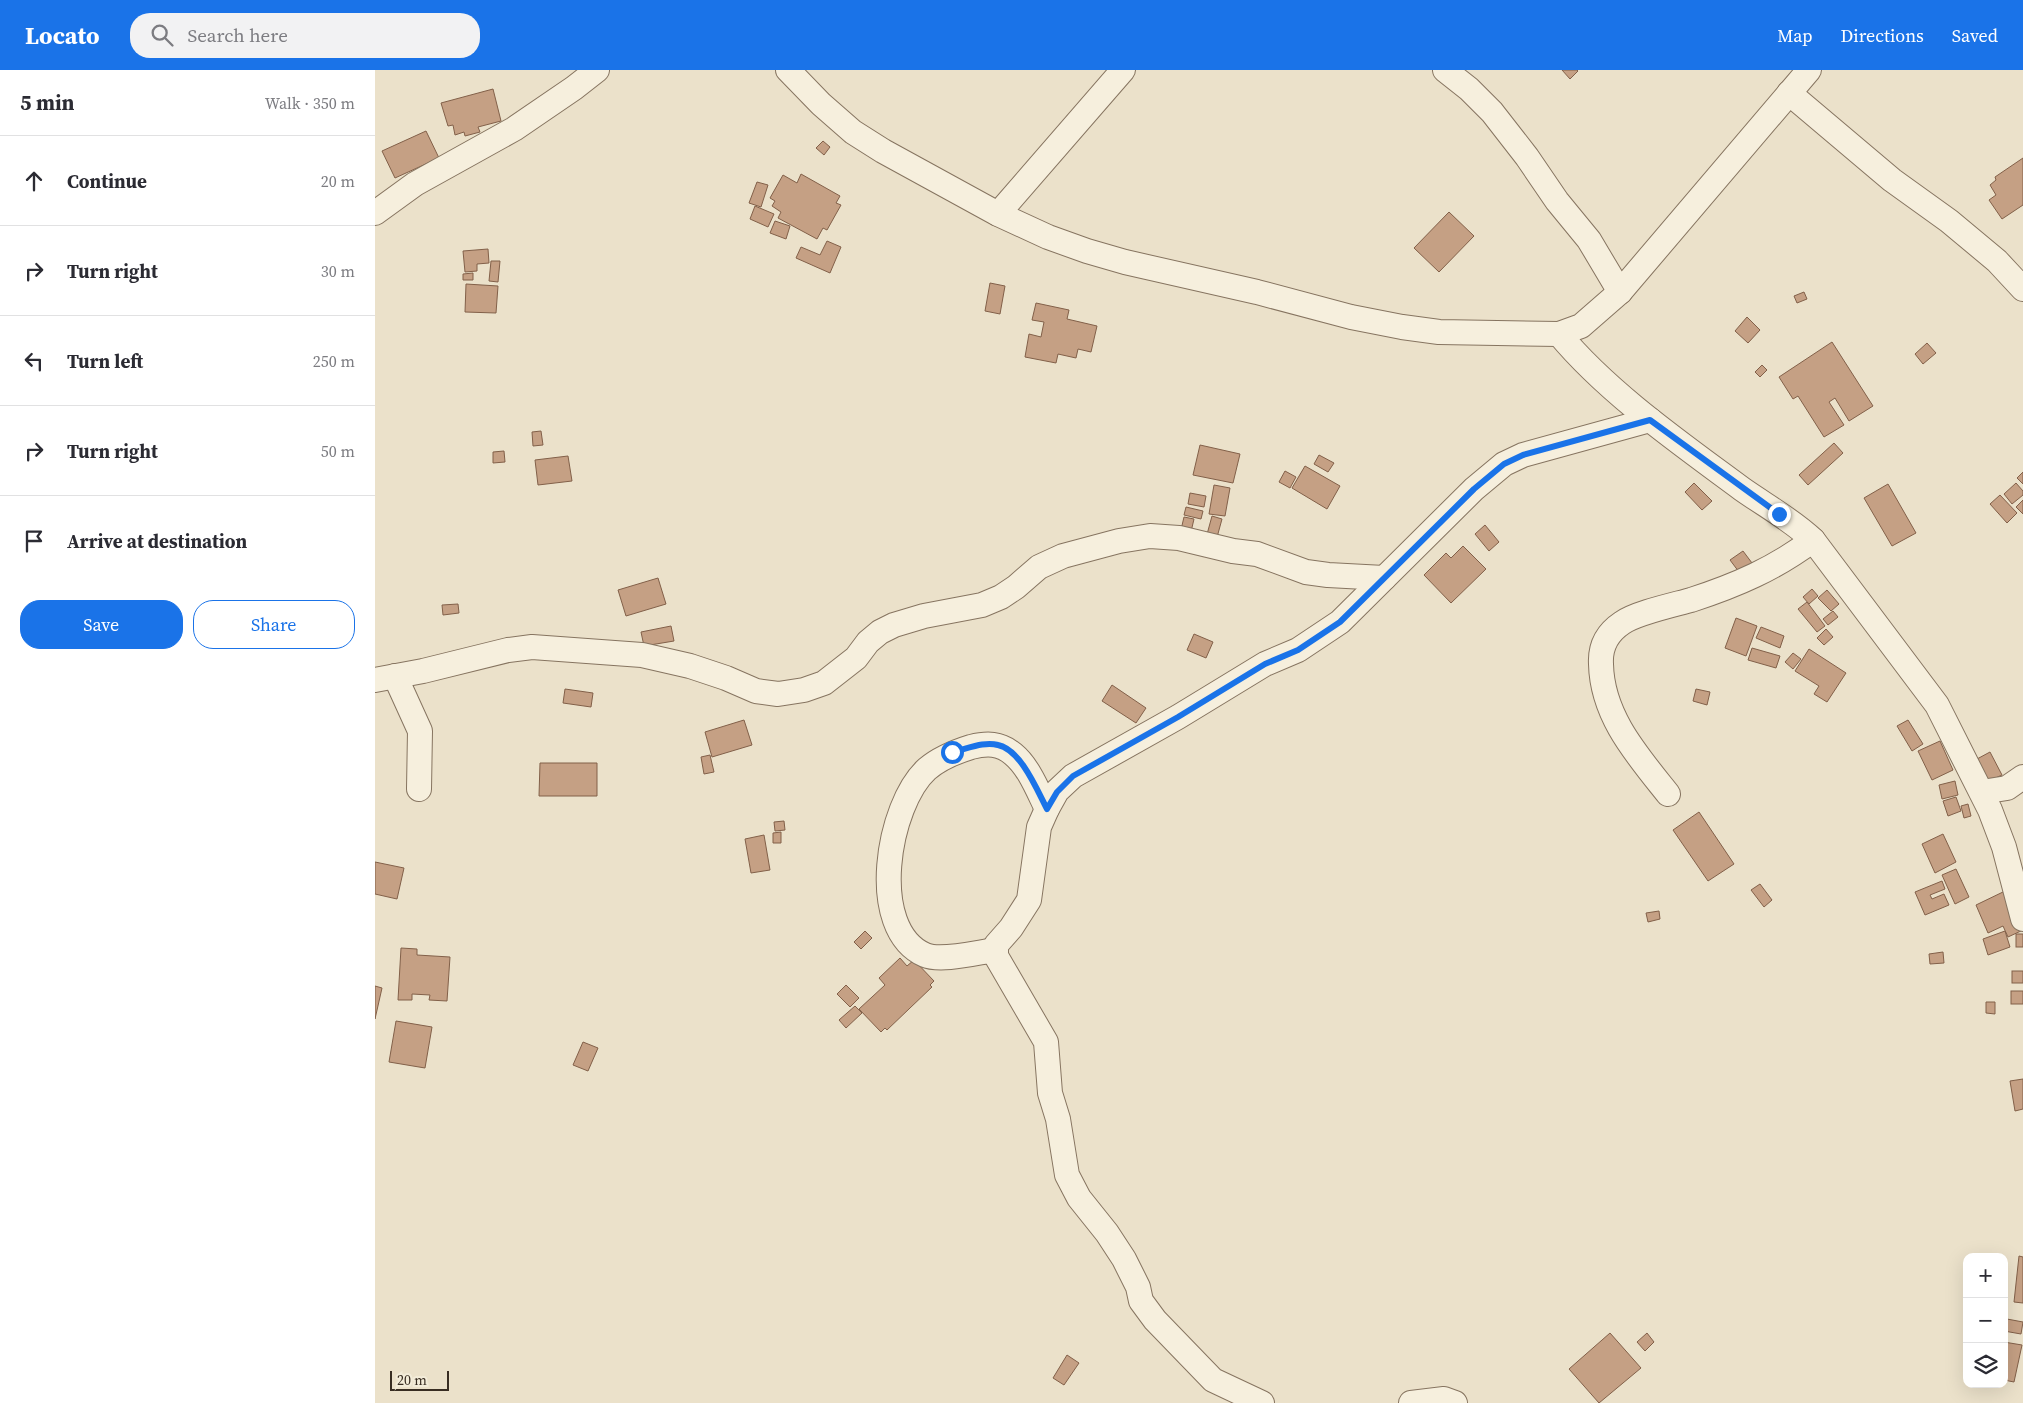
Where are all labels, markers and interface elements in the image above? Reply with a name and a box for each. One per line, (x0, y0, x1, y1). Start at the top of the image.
search box (130, 13, 480, 58)
text: Locato (25, 19, 100, 52)
icon: search (148, 21, 176, 49)
text: Search here (188, 22, 288, 48)
text: Map (1777, 23, 1813, 48)
text: Directions (1841, 23, 1924, 48)
text: Saved (1952, 23, 1998, 48)
text: 5 min (20, 88, 75, 117)
text: Walk · 350 m (265, 92, 355, 114)
icon: ahead (20, 167, 48, 195)
text: Continue (67, 168, 147, 194)
text: 20 m (321, 170, 355, 192)
icon: right (20, 257, 48, 285)
text: Turn right (67, 258, 158, 284)
text: 30 m (321, 260, 355, 282)
icon: left (20, 347, 48, 375)
text: Turn left (67, 348, 143, 374)
text: 250 m (313, 350, 355, 372)
icon: right (20, 437, 48, 465)
text: Turn right (67, 438, 158, 464)
text: 50 m (321, 440, 355, 462)
route end (1768, 503, 1791, 526)
icon: arrive (20, 527, 48, 555)
text: Arrive at destination (67, 528, 247, 554)
button: Save (20, 600, 183, 649)
button: Share (193, 600, 355, 649)
route start (941, 741, 964, 764)
map controls (1963, 1253, 2008, 1388)
button: + (1963, 1253, 2008, 1298)
button: − (1963, 1298, 2008, 1343)
button: layers (1963, 1343, 2008, 1388)
scale bar (390, 1368, 449, 1391)
text: 20 m (397, 1370, 427, 1390)

